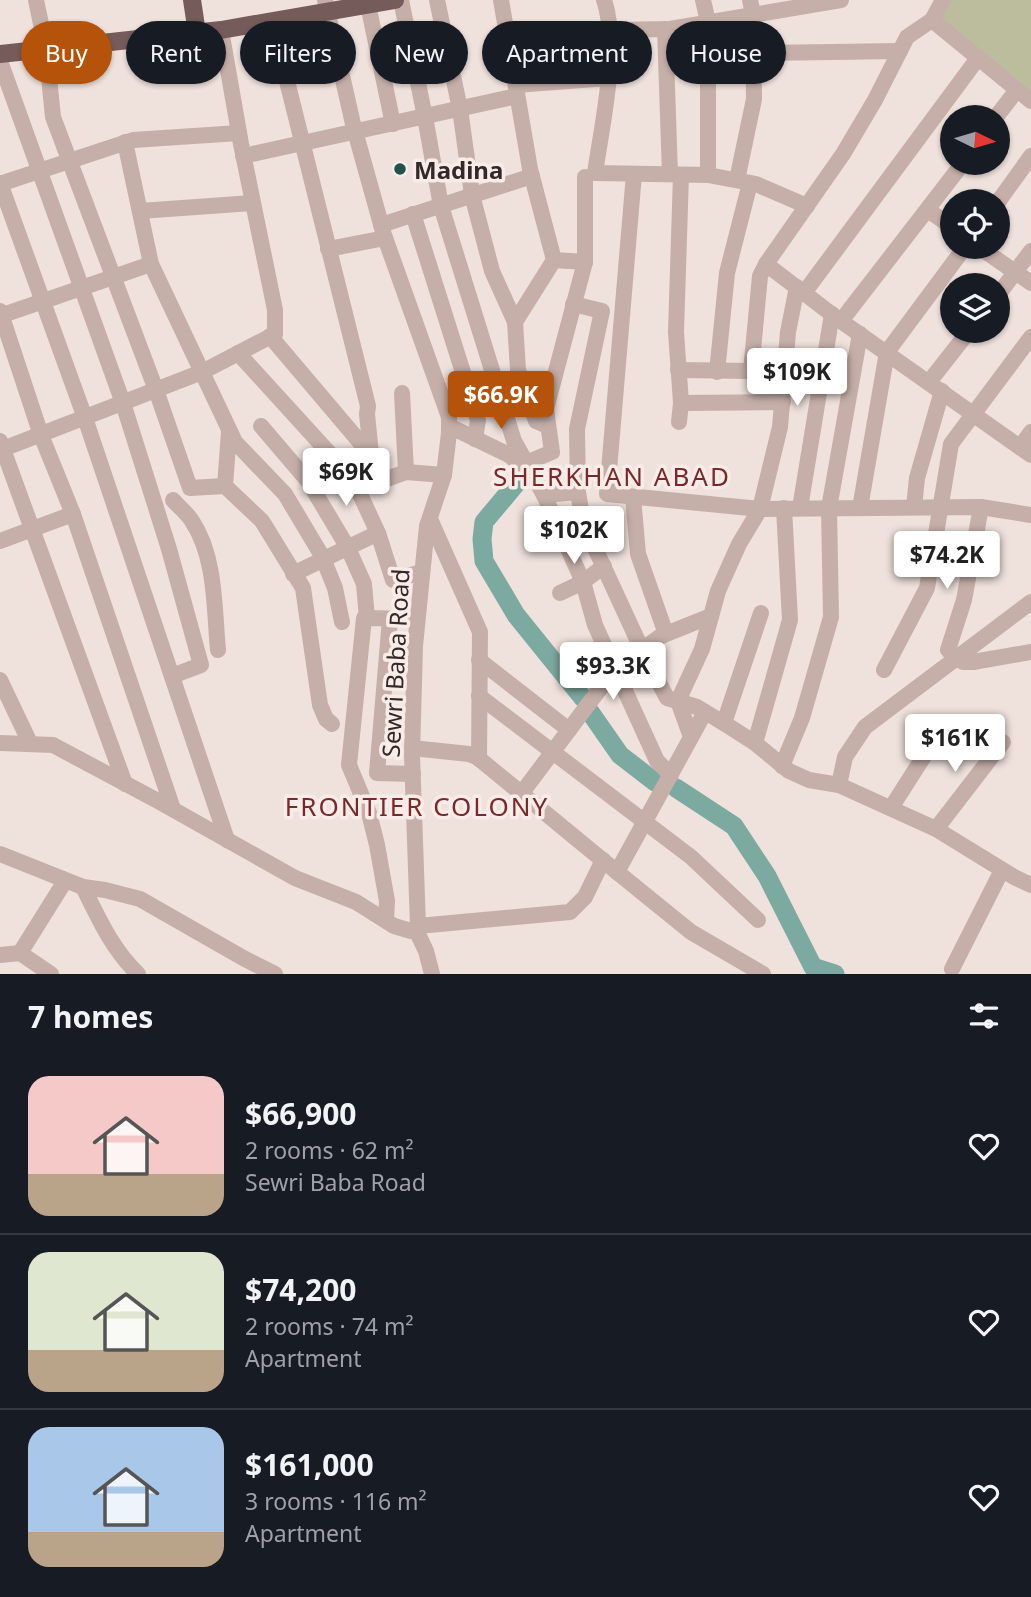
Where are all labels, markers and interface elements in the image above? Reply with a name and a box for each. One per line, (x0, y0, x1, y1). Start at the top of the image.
chip: Buy (21, 21, 112, 84)
chip: Rent (126, 21, 226, 84)
chip: Filters (240, 21, 356, 84)
chip: New (370, 21, 468, 84)
chip: Apartment (482, 21, 652, 84)
chip: House (666, 21, 786, 84)
north arrow (940, 105, 1010, 175)
map controls (940, 105, 1010, 343)
place label: Madina (414, 153, 503, 186)
marker: Madina (392, 161, 408, 177)
button: locate (940, 189, 1010, 259)
button: layers (940, 273, 1010, 343)
pin: $109K (748, 348, 846, 408)
text: $109K (763, 355, 831, 387)
pin: $66.9K (444, 372, 558, 431)
text: $66.9K (464, 378, 538, 410)
pin: $69K (305, 448, 387, 508)
text: $69K (319, 455, 373, 487)
district label: SHERKHAN ABAD (493, 458, 731, 494)
pin: $102K (525, 506, 623, 566)
text: $102K (540, 513, 608, 545)
pin: $74.2K (890, 532, 1004, 591)
text: $74.2K (910, 538, 984, 570)
street label: Sewri Baba Road (374, 568, 416, 758)
pin: $93.3K (556, 642, 670, 702)
text: $93.3K (576, 649, 650, 681)
pin: $161K (906, 714, 1004, 774)
text: $161K (921, 721, 989, 753)
district label: FRONTIER COLONY (285, 788, 549, 824)
text: 7 homes (28, 996, 153, 1037)
icon: filters (965, 997, 1003, 1035)
text: $66,900 (245, 1093, 357, 1134)
icon: home (84, 1104, 168, 1188)
icon: heart (965, 1127, 1003, 1165)
text: 2 rooms · 62 m² (245, 1134, 414, 1166)
text: Sewri Baba Road (245, 1166, 426, 1198)
text: $74,200 (245, 1269, 357, 1310)
icon: home (84, 1280, 168, 1364)
icon: heart (965, 1303, 1003, 1341)
text: 2 rooms · 74 m² (245, 1310, 414, 1342)
text: Apartment (245, 1342, 362, 1374)
text: $161,000 (245, 1444, 374, 1485)
icon: home (84, 1455, 168, 1539)
icon: heart (965, 1478, 1003, 1516)
text: 3 rooms · 116 m² (245, 1485, 427, 1517)
text: Apartment (245, 1517, 362, 1549)

